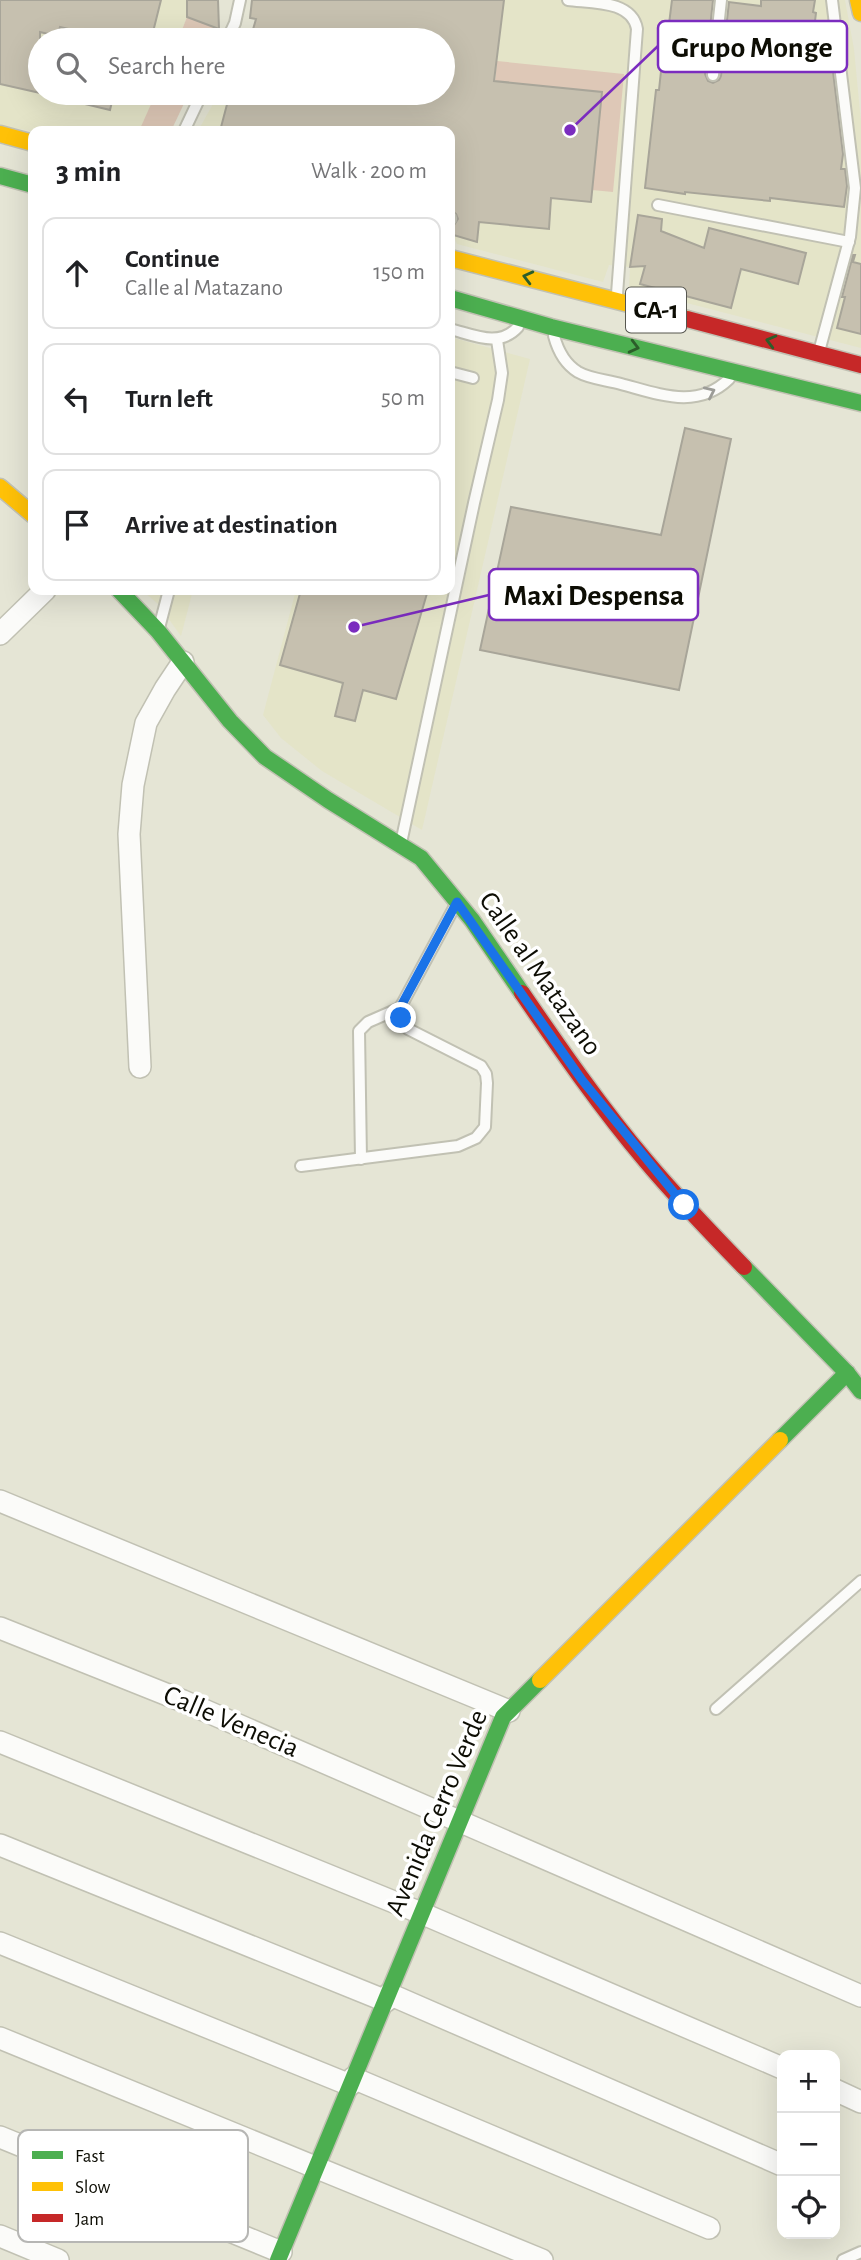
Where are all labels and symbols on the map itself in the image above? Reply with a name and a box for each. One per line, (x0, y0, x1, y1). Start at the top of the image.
callout: Grupo Monge (658, 21, 847, 72)
text: Grupo Monge (671, 33, 833, 63)
one-way arrow (522, 271, 534, 285)
road number: CA-1 (626, 288, 686, 332)
one-way arrow (766, 335, 778, 350)
one-way arrow (628, 339, 640, 353)
one-way arrow (703, 386, 715, 400)
callout: Maxi Despensa (489, 569, 698, 620)
text: Maxi Despensa (504, 581, 684, 611)
street label: Calle al Matazano (473, 887, 607, 1061)
route end (385, 1002, 416, 1033)
route start (668, 1189, 699, 1220)
street label: Calle Venecia (159, 1681, 303, 1763)
street label: Avenida Cerro Verde (381, 1706, 493, 1920)
legend (18, 2130, 248, 2242)
text: Fast (75, 2147, 105, 2166)
text: Slow (75, 2178, 111, 2197)
text: Jam (75, 2210, 104, 2229)

